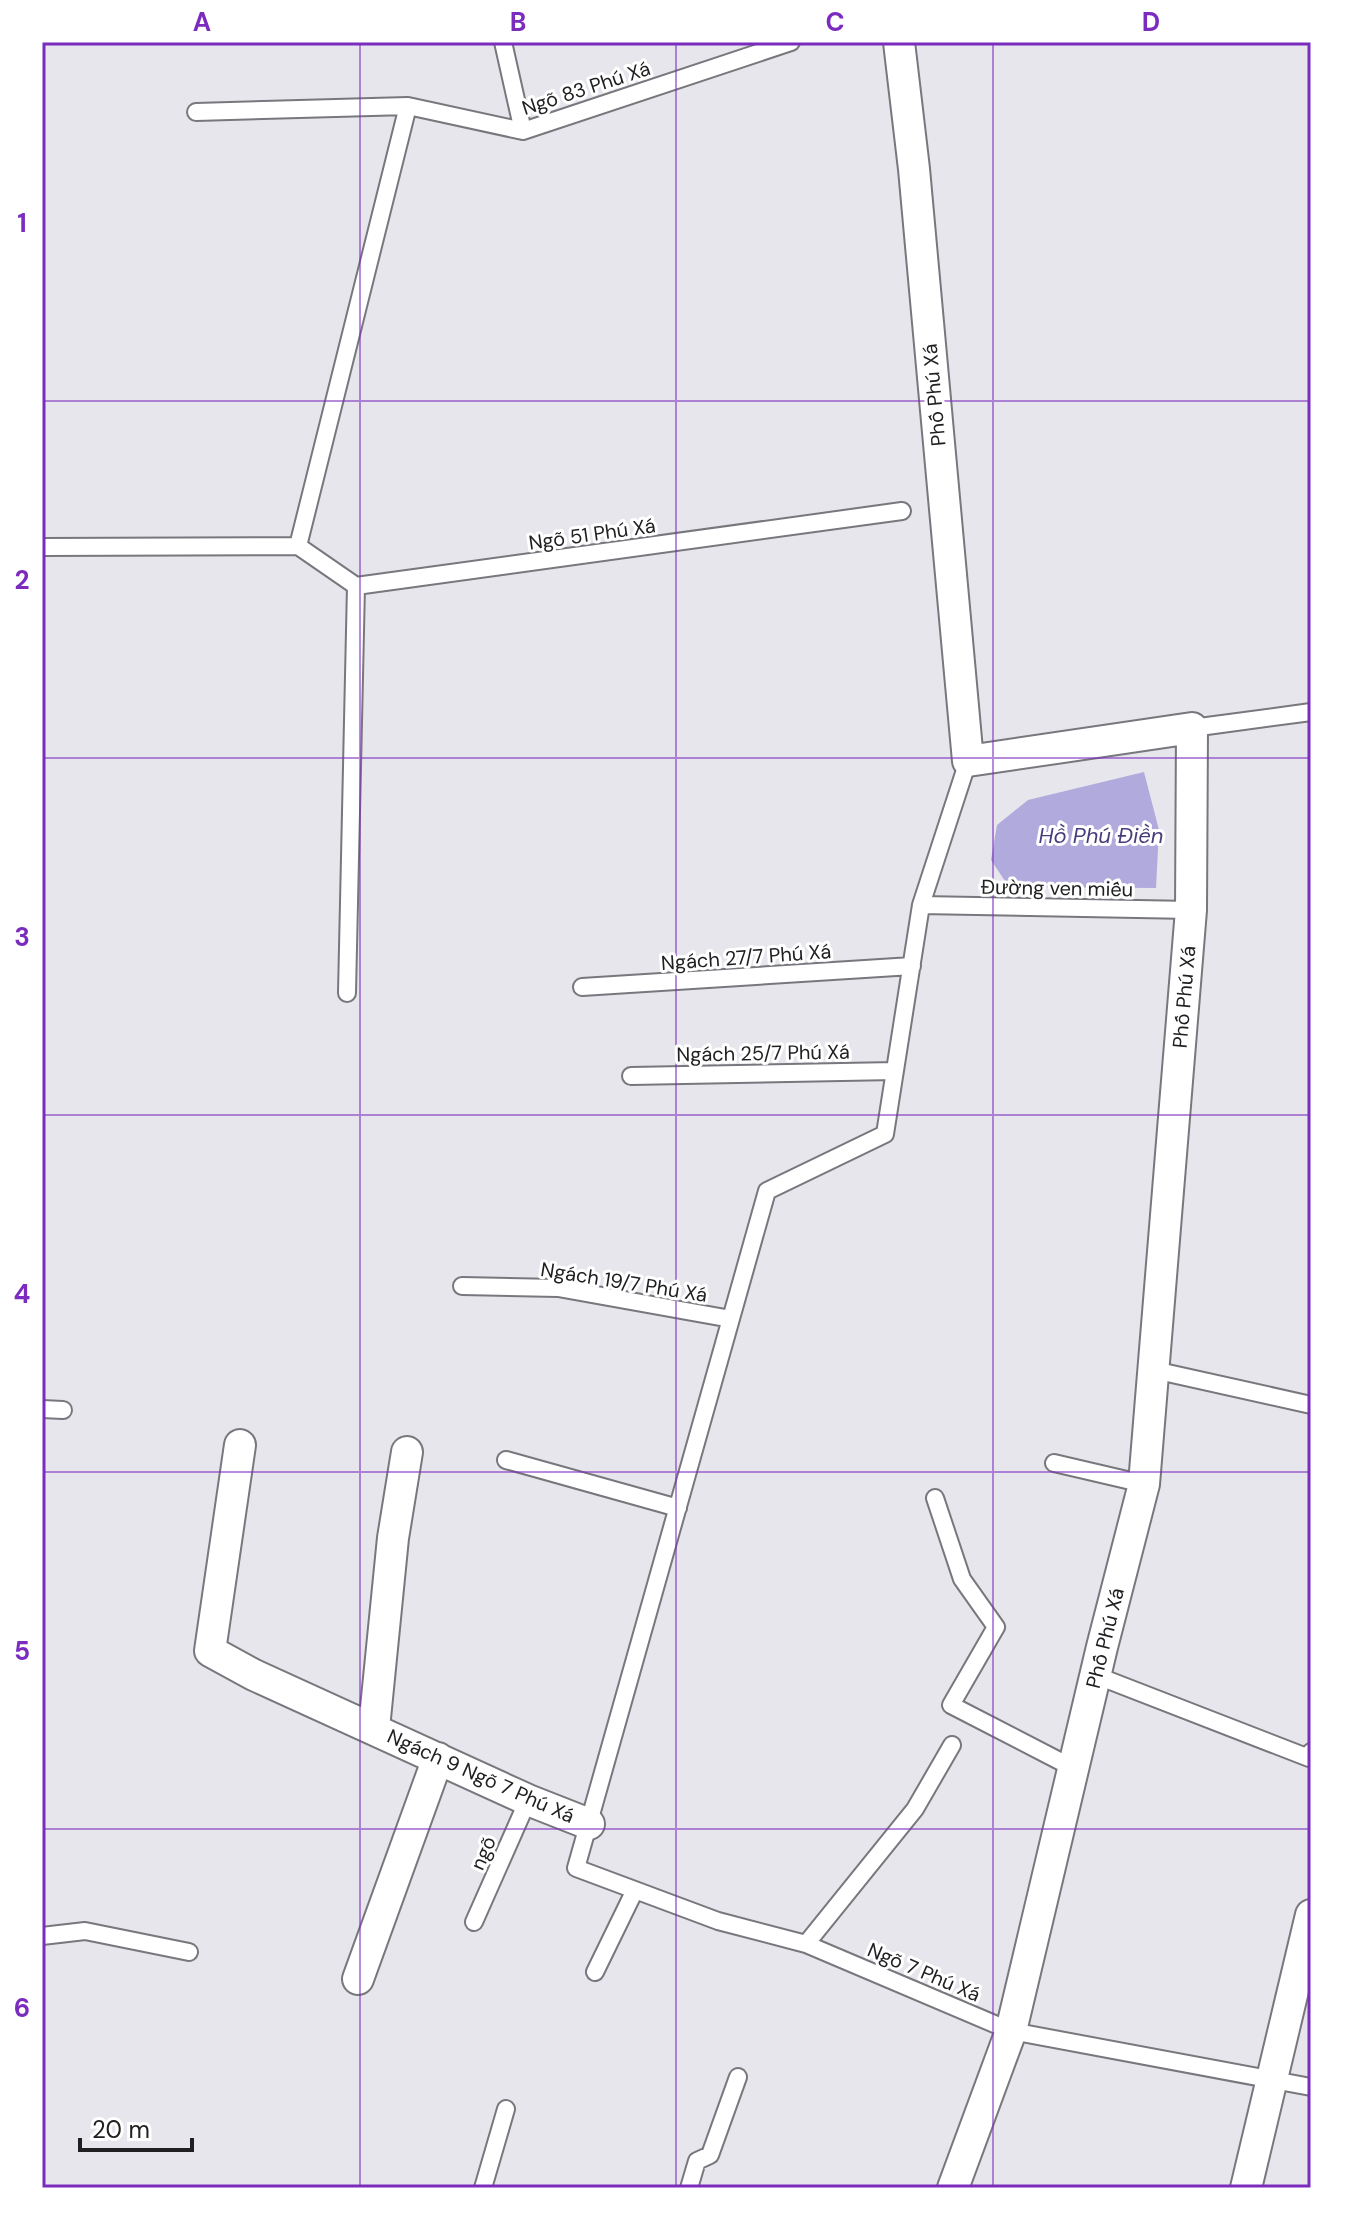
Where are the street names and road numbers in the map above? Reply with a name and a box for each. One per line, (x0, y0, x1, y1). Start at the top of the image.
street label: Ngõ 83 Phú Xá (519, 55, 653, 121)
street label: Phố Phú Xá (917, 343, 951, 447)
street label: Ngõ 51 Phú Xá (527, 512, 657, 556)
street label: Đường ven miếu (981, 874, 1133, 902)
street label: Ngách 27/7 Phú Xá (660, 938, 832, 976)
street label: Phố Phú Xá (1167, 945, 1201, 1049)
street label: Ngách 25/7 Phú Xá (676, 1038, 850, 1068)
street label: Ngách 19/7 Phú Xá (539, 1256, 709, 1308)
street label: Phố Phú Xá (1080, 1585, 1130, 1691)
street label: Ngách 9 Ngõ 7 Phú Xá (383, 1723, 579, 1829)
street label: ngõ (464, 1832, 502, 1874)
street label: Ngõ 7 Phú Xá (864, 1937, 984, 2007)

